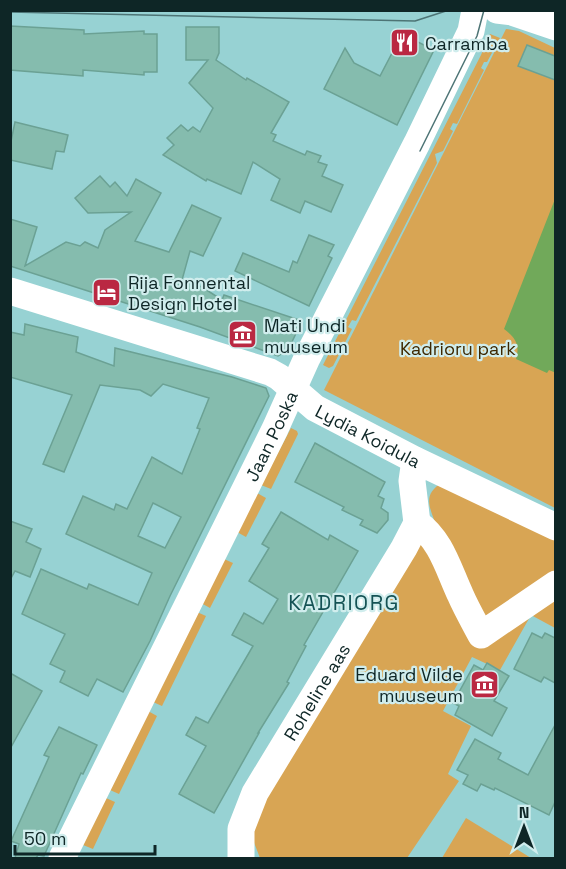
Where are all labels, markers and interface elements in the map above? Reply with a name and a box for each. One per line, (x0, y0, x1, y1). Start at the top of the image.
restaurant icon: Carramba (388, 27, 420, 59)
place label: Carramba (425, 32, 508, 55)
place label: Rija Fonnental Design Hotel (128, 271, 250, 315)
hotel icon: Rija Fonnental Design Hotel (91, 276, 123, 308)
place label: Mati Undi muuseum (264, 314, 348, 358)
museum icon: Mati Undi muuseum (227, 319, 259, 351)
park label: Kadrioru park (400, 337, 516, 360)
street label: Jaan Poska (239, 387, 302, 485)
street label: Lydia Koidula (312, 399, 425, 472)
district label: KADRIORG (288, 589, 400, 616)
street label: Roheline aas (278, 639, 355, 745)
place label: Eduard Vilde muuseum (355, 663, 463, 707)
museum icon: Eduard Vilde muuseum (468, 668, 500, 700)
north arrow (494, 797, 554, 857)
text: N (519, 802, 529, 823)
scale bar (15, 818, 154, 856)
text: 50 m (24, 827, 66, 850)

